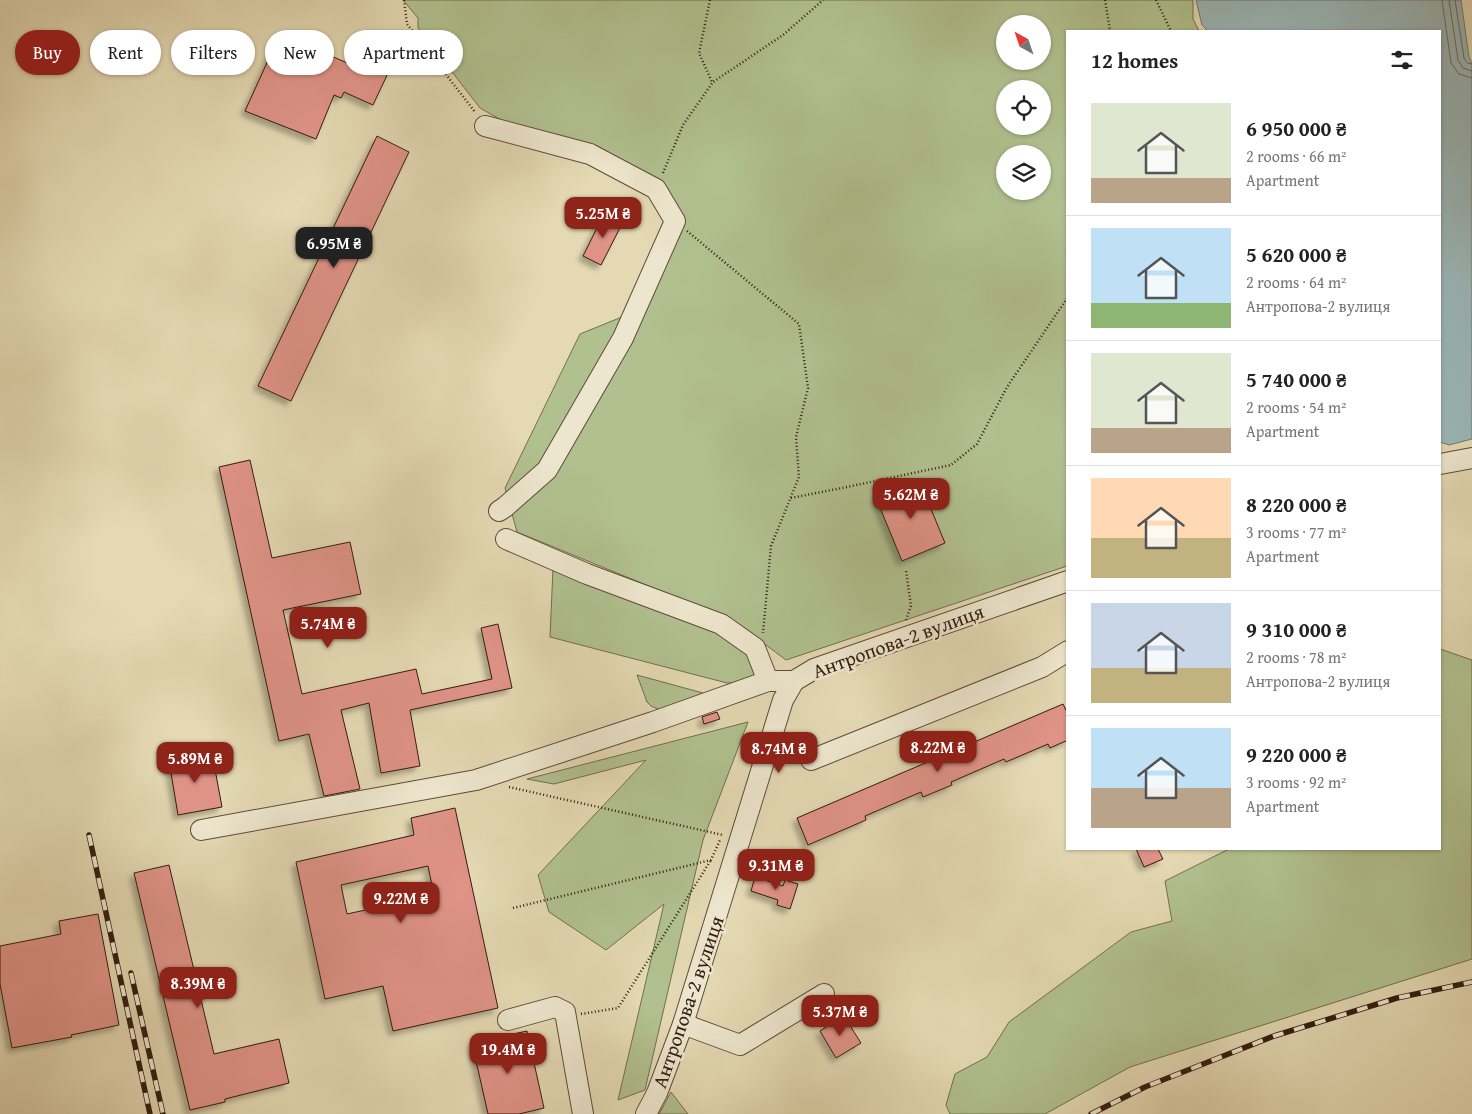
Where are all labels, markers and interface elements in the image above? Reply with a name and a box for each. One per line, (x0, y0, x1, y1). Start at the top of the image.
north arrow (996, 15, 1051, 70)
map controls (996, 15, 1051, 200)
chip: Buy (15, 30, 80, 75)
chip: Rent (90, 30, 161, 75)
chip: Filters (171, 30, 255, 75)
chip: New (265, 30, 334, 75)
chip: Apartment (344, 30, 463, 75)
text: 12 homes (1091, 45, 1178, 76)
icon: filters (1388, 46, 1416, 74)
button: locate (996, 80, 1051, 135)
text: 6 950 000 ₴ (1246, 113, 1347, 144)
icon: home (1131, 123, 1191, 183)
text: 2 rooms · 66 m² (1246, 144, 1346, 168)
button: layers (996, 145, 1051, 200)
text: Apartment (1246, 168, 1319, 192)
pin: 5.25M ₴ (557, 196, 649, 239)
text: 5.25M ₴ (576, 201, 630, 225)
pin: 6.95M ₴ (288, 226, 380, 269)
text: 6.95M ₴ (307, 231, 361, 255)
text: 5 620 000 ₴ (1246, 239, 1347, 270)
icon: home (1131, 248, 1191, 308)
text: 2 rooms · 64 m² (1246, 270, 1346, 294)
text: Антропова-2 вулиця (1246, 294, 1390, 318)
text: 5 740 000 ₴ (1246, 364, 1347, 395)
icon: home (1131, 373, 1191, 433)
text: 2 rooms · 54 m² (1246, 395, 1346, 419)
text: Apartment (1246, 419, 1319, 443)
pin: 5.62M ₴ (865, 478, 957, 520)
text: 5.62M ₴ (884, 482, 938, 506)
text: 8 220 000 ₴ (1246, 489, 1347, 520)
icon: home (1131, 498, 1191, 558)
text: 3 rooms · 77 m² (1246, 520, 1346, 544)
text: Apartment (1246, 544, 1319, 568)
street label: Антропова-2 вулиця (808, 596, 988, 685)
pin: 5.74M ₴ (282, 606, 374, 649)
text: 5.74M ₴ (301, 611, 355, 635)
text: 9 310 000 ₴ (1246, 614, 1347, 645)
icon: home (1131, 623, 1191, 683)
text: 2 rooms · 78 m² (1246, 645, 1346, 669)
text: Антропова-2 вулиця (1246, 669, 1390, 693)
pin: 8.22M ₴ (892, 730, 984, 773)
pin: 8.74M ₴ (733, 732, 825, 774)
text: 8.22M ₴ (911, 735, 965, 759)
text: 8.74M ₴ (752, 736, 806, 760)
text: 9 220 000 ₴ (1246, 739, 1347, 770)
pin: 5.89M ₴ (149, 742, 241, 784)
text: 5.89M ₴ (168, 746, 222, 770)
icon: home (1131, 748, 1191, 808)
text: 3 rooms · 92 m² (1246, 770, 1346, 794)
text: Apartment (1246, 794, 1319, 818)
pin: 9.31M ₴ (730, 848, 822, 891)
text: 9.31M ₴ (749, 853, 803, 877)
pin: 9.22M ₴ (355, 882, 447, 924)
text: 9.22M ₴ (374, 886, 428, 910)
street label: Антропова-2 вулиця (644, 912, 731, 1092)
pin: 8.39M ₴ (152, 966, 244, 1009)
text: 8.39M ₴ (171, 971, 225, 995)
pin: 5.37M ₴ (794, 994, 886, 1037)
text: 5.37M ₴ (813, 999, 867, 1023)
pin: 19.4M ₴ (462, 1032, 554, 1075)
text: 19.4M ₴ (481, 1037, 535, 1061)

